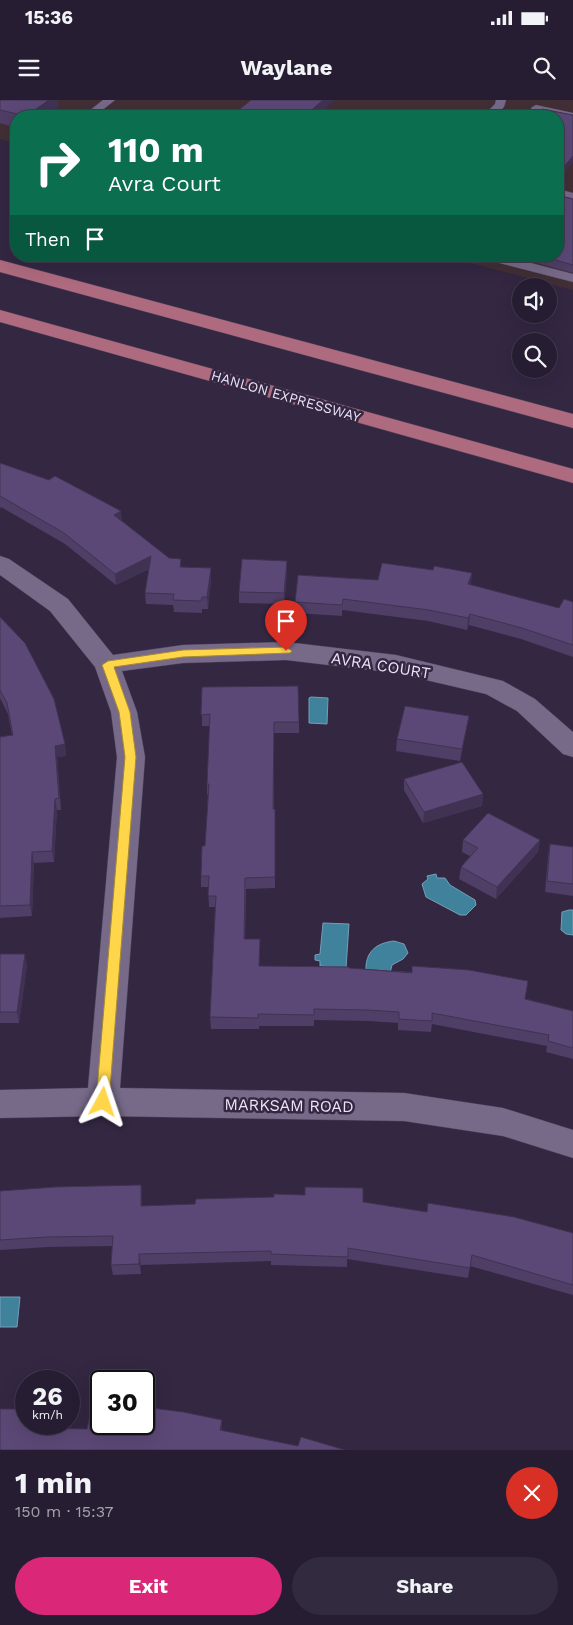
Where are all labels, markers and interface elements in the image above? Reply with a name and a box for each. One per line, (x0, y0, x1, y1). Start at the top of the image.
text: 15:36 (25, 6, 73, 29)
icon: menu (15, 54, 43, 82)
icon: search (530, 54, 558, 82)
text: Waylane (241, 55, 332, 80)
text: 110 m (108, 129, 204, 171)
icon: right (25, 130, 90, 195)
text: Avra Court (108, 171, 221, 196)
icon: arrive (81, 225, 109, 253)
text: Then (25, 228, 71, 251)
map controls (512, 278, 557, 378)
button: sound (512, 278, 557, 323)
button: search (512, 333, 557, 378)
street label: HANLON EXPRESSWAY (209, 367, 363, 425)
pin (265, 600, 307, 651)
icon: arrive (272, 607, 300, 635)
street label: AVRA COURT (330, 648, 432, 683)
position arrow (76, 1075, 128, 1127)
street label: MARKSAM ROAD (224, 1095, 354, 1116)
speed limit sign: 30 (90, 1370, 155, 1435)
text: 26 (32, 1382, 63, 1411)
text: km/h (32, 1408, 63, 1422)
text: 1 min (15, 1465, 92, 1500)
button: close (506, 1467, 558, 1519)
text: 150 m · 15:37 (15, 1502, 113, 1521)
button: Exit (15, 1557, 282, 1615)
button: Share (292, 1557, 558, 1615)

